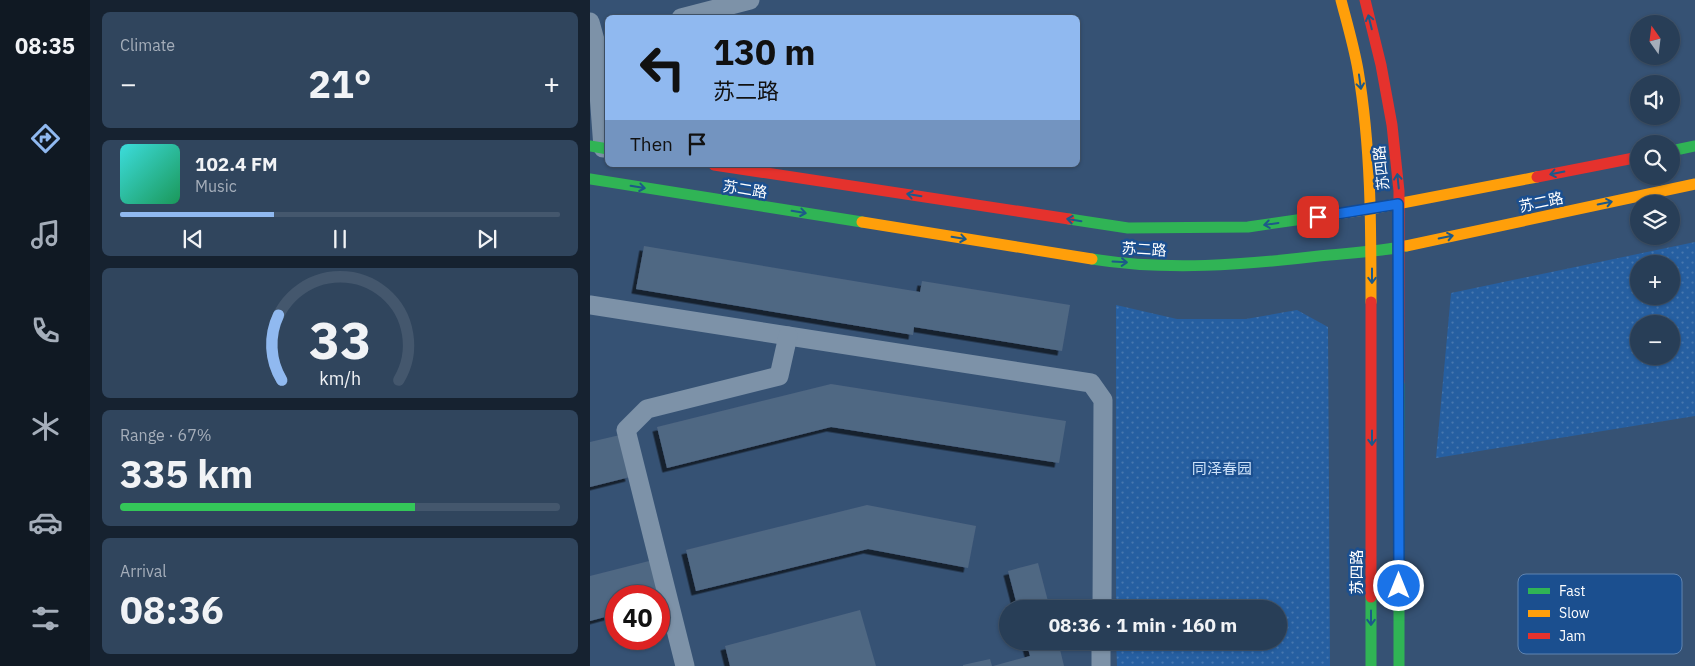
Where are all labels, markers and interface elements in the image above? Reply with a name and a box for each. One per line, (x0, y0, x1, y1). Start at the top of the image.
one-way arrow (1365, 14, 1374, 30)
north arrow (1630, 15, 1680, 65)
map controls (1630, 15, 1680, 365)
text: 130 m (713, 29, 816, 75)
text: 08:35 (15, 31, 75, 60)
text: Climate (120, 35, 175, 55)
icon: left (630, 35, 695, 100)
text: 21° (308, 59, 372, 108)
text: − (120, 65, 137, 102)
text: + (543, 65, 560, 102)
one-way arrow (1355, 73, 1365, 89)
button: sound (1630, 75, 1680, 125)
text: 苏二路 (713, 76, 779, 105)
icon: directions (28, 121, 63, 156)
icon: arrive (683, 130, 711, 158)
text: Then (630, 132, 673, 156)
button: search (1630, 135, 1680, 185)
street label: 苏四路 (1369, 145, 1393, 191)
text: 102.4 FM (195, 152, 278, 176)
one-way arrow (1549, 169, 1565, 178)
one-way arrow (1393, 174, 1403, 190)
text: Music (195, 176, 237, 196)
street label: 苏二路 (721, 176, 769, 202)
one-way arrow (630, 182, 646, 192)
street label: 苏二路 (1517, 188, 1565, 216)
one-way arrow (906, 190, 922, 200)
button: layers (1630, 195, 1680, 245)
pin (1297, 196, 1339, 238)
one-way arrow (1596, 198, 1612, 207)
icon: arrive (1304, 203, 1332, 231)
one-way arrow (790, 208, 806, 218)
one-way arrow (1067, 215, 1083, 225)
icon: music (28, 217, 63, 252)
one-way arrow (1263, 219, 1279, 229)
icon: previous (179, 225, 207, 253)
icon: pause (326, 225, 354, 253)
icon: next (473, 225, 501, 253)
one-way arrow (1438, 232, 1454, 242)
one-way arrow (951, 233, 967, 243)
street label: 苏二路 (1121, 238, 1167, 260)
button: + (1630, 255, 1680, 305)
one-way arrow (1112, 258, 1128, 267)
one-way arrow (1367, 267, 1377, 283)
text: 33 (309, 306, 371, 373)
icon: phone (28, 313, 63, 348)
button: − (1630, 315, 1680, 365)
text: km/h (319, 367, 361, 390)
icon: climate (28, 409, 63, 444)
text: Range · 67% (120, 425, 212, 445)
one-way arrow (1367, 430, 1377, 446)
text: 335 km (120, 449, 253, 498)
park label: 同泽春园 (1192, 459, 1252, 478)
icon: car (28, 505, 63, 540)
street label: 苏四路 (1347, 549, 1366, 595)
position arrow (1372, 559, 1424, 611)
text: Arrival (120, 561, 167, 581)
legend (1518, 574, 1682, 654)
text: Fast (1559, 582, 1585, 600)
text: 08:36 (120, 585, 224, 634)
speed limit sign: 40 (605, 585, 670, 650)
icon: filters (28, 601, 63, 636)
text: Slow (1559, 604, 1590, 622)
one-way arrow (1366, 610, 1376, 626)
text: 08:36 · 1 min · 160 m (1049, 613, 1237, 637)
text: Jam (1559, 627, 1586, 645)

